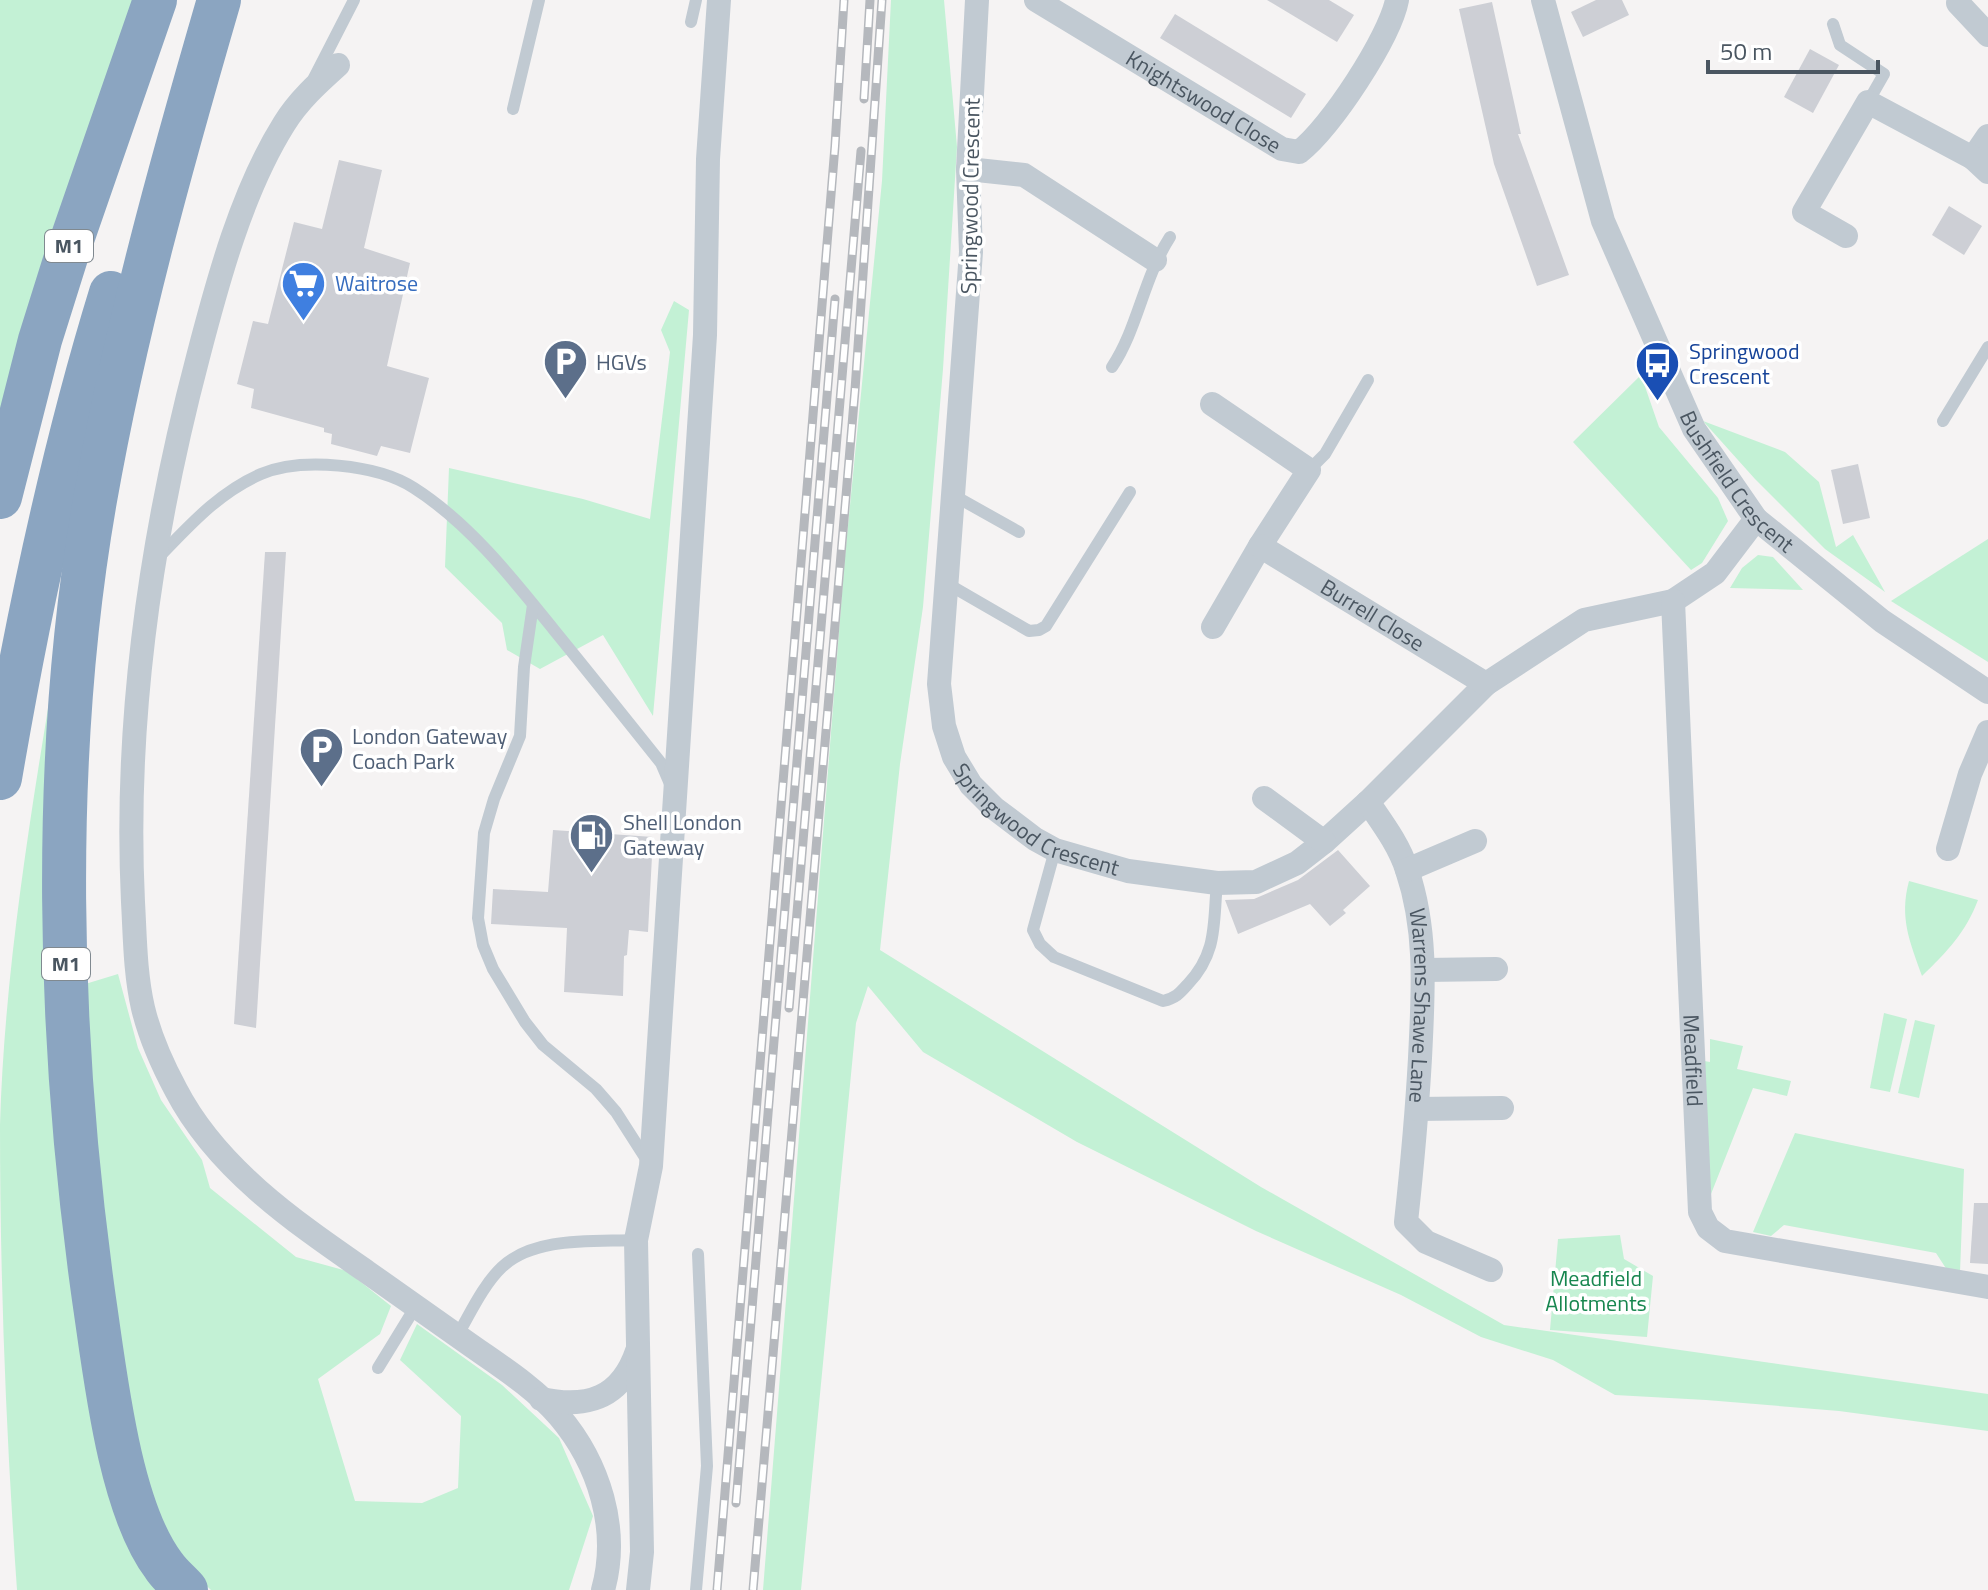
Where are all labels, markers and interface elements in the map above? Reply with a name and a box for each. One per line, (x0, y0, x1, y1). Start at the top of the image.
scale bar (1708, 24, 1878, 74)
text: 50 m (1720, 33, 1772, 69)
street label: Knightswood Close (1119, 41, 1288, 162)
street label: Springwood Crescent (951, 97, 989, 294)
road number: M1 (45, 230, 93, 262)
supermarket icon: Waitrose (280, 259, 328, 322)
place label: Waitrose (335, 266, 418, 300)
place label: Springwood Crescent (1689, 334, 1800, 393)
parking icon: HGVs (541, 338, 589, 401)
bus stop icon: Springwood Crescent (1634, 340, 1682, 403)
place label: HGVs (596, 345, 647, 379)
street label: Bushfield Crescent (1671, 405, 1802, 561)
street label: Burrell Close (1314, 570, 1431, 660)
place label: London Gateway Coach Park (352, 719, 508, 778)
parking icon: London Gateway Coach Park (297, 725, 345, 788)
street label: Springwood Crescent (944, 756, 1124, 885)
place label: Shell London Gateway (623, 805, 742, 864)
fuel station icon: Shell London Gateway (568, 811, 616, 874)
street label: Warrens Shawe Lane (1400, 906, 1440, 1104)
road number: M1 (42, 948, 90, 980)
street label: Meadfield (1674, 1014, 1712, 1107)
park label: Meadfield Allotments (1545, 1261, 1647, 1320)

